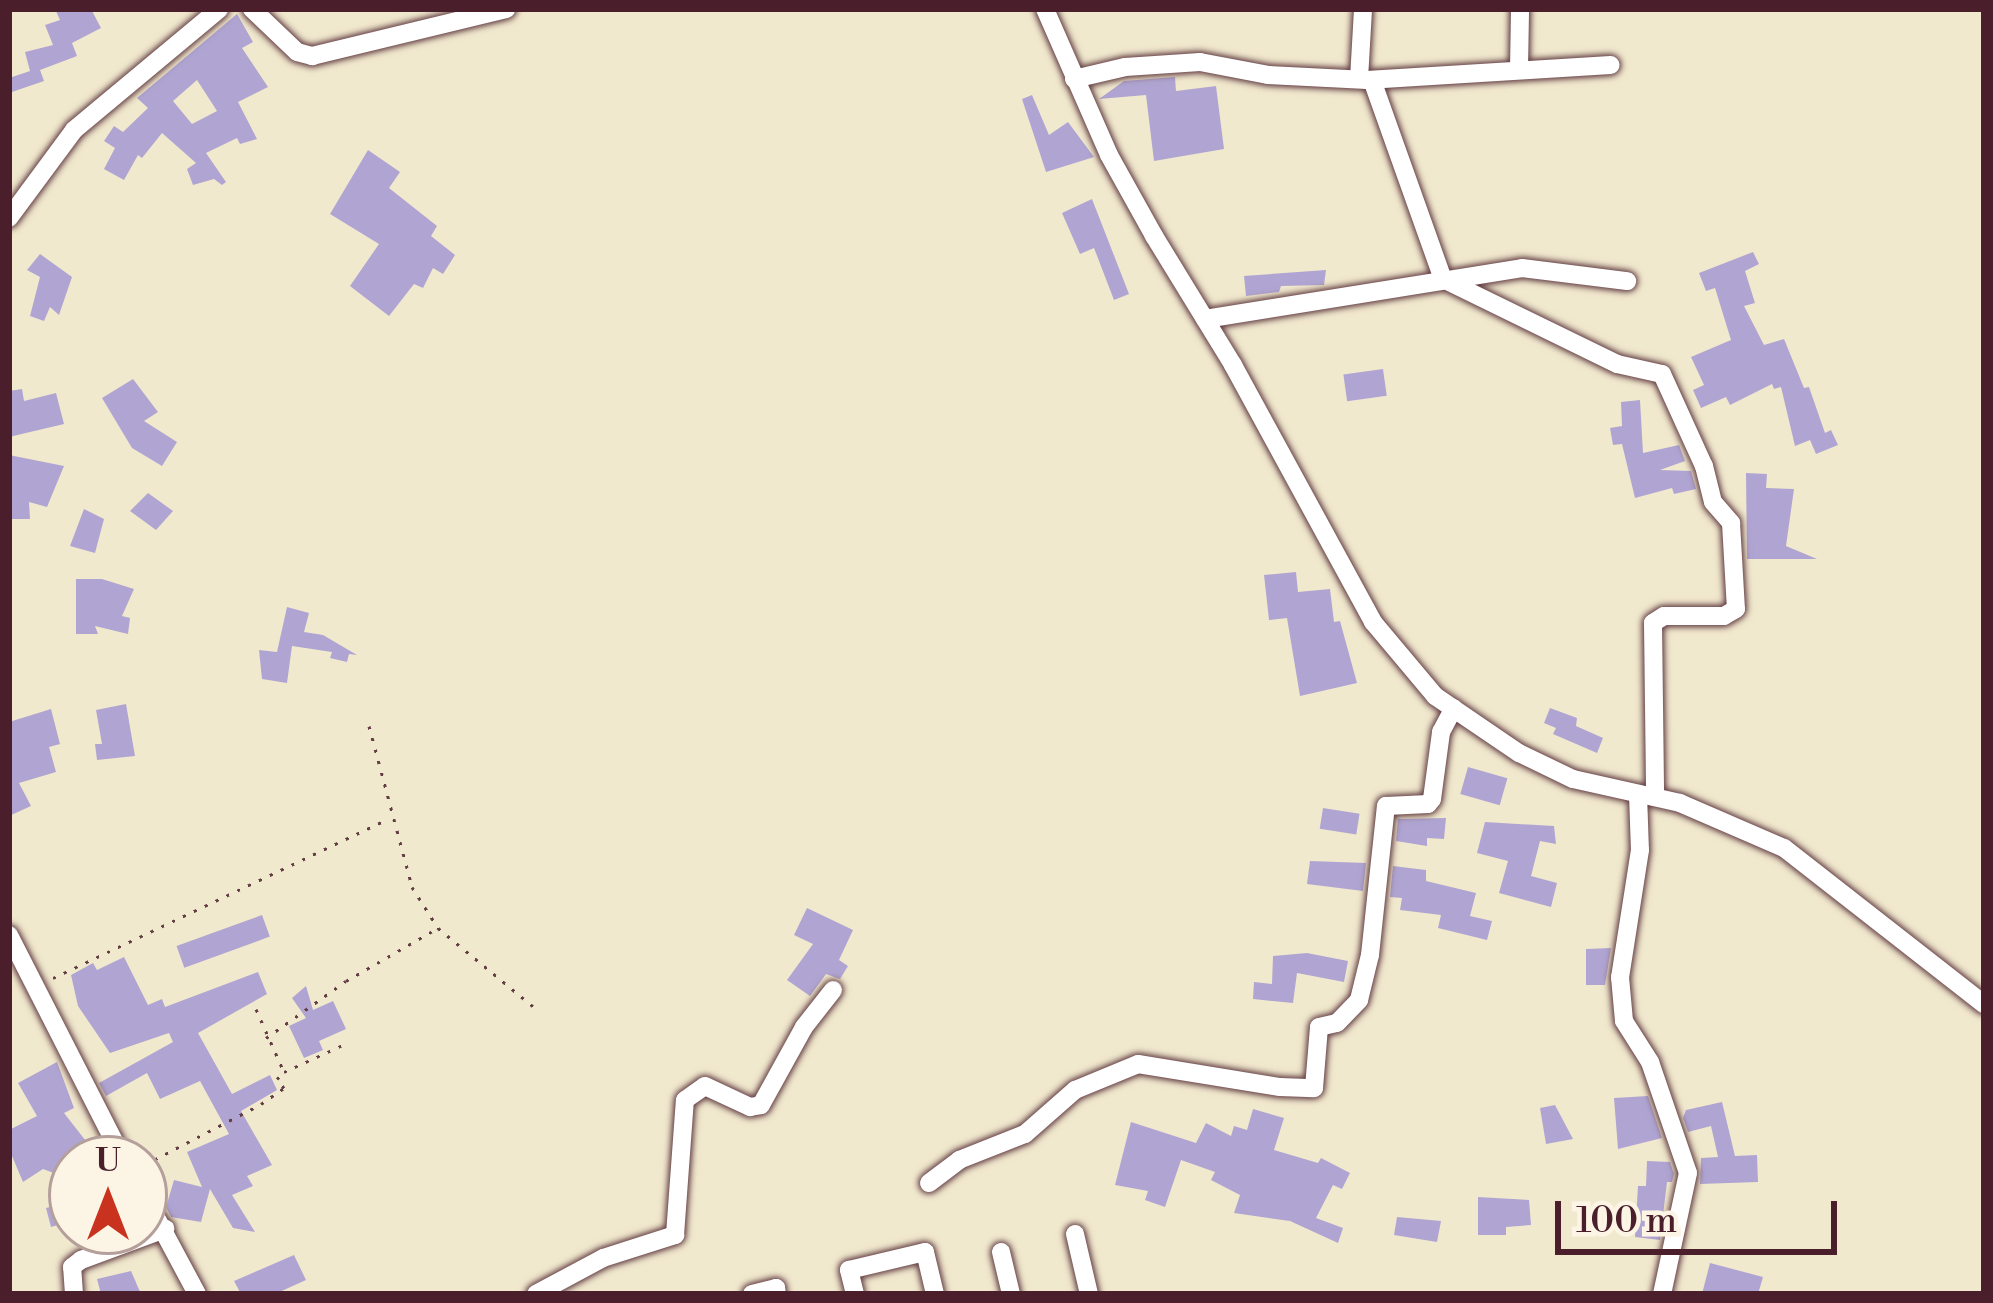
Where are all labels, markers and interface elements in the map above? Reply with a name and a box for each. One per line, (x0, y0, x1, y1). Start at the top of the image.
north arrow (48, 1135, 168, 1255)
text: U (95, 1141, 121, 1182)
scale bar (1561, 1177, 1843, 1251)
text: 100 m (1576, 1199, 1677, 1244)

